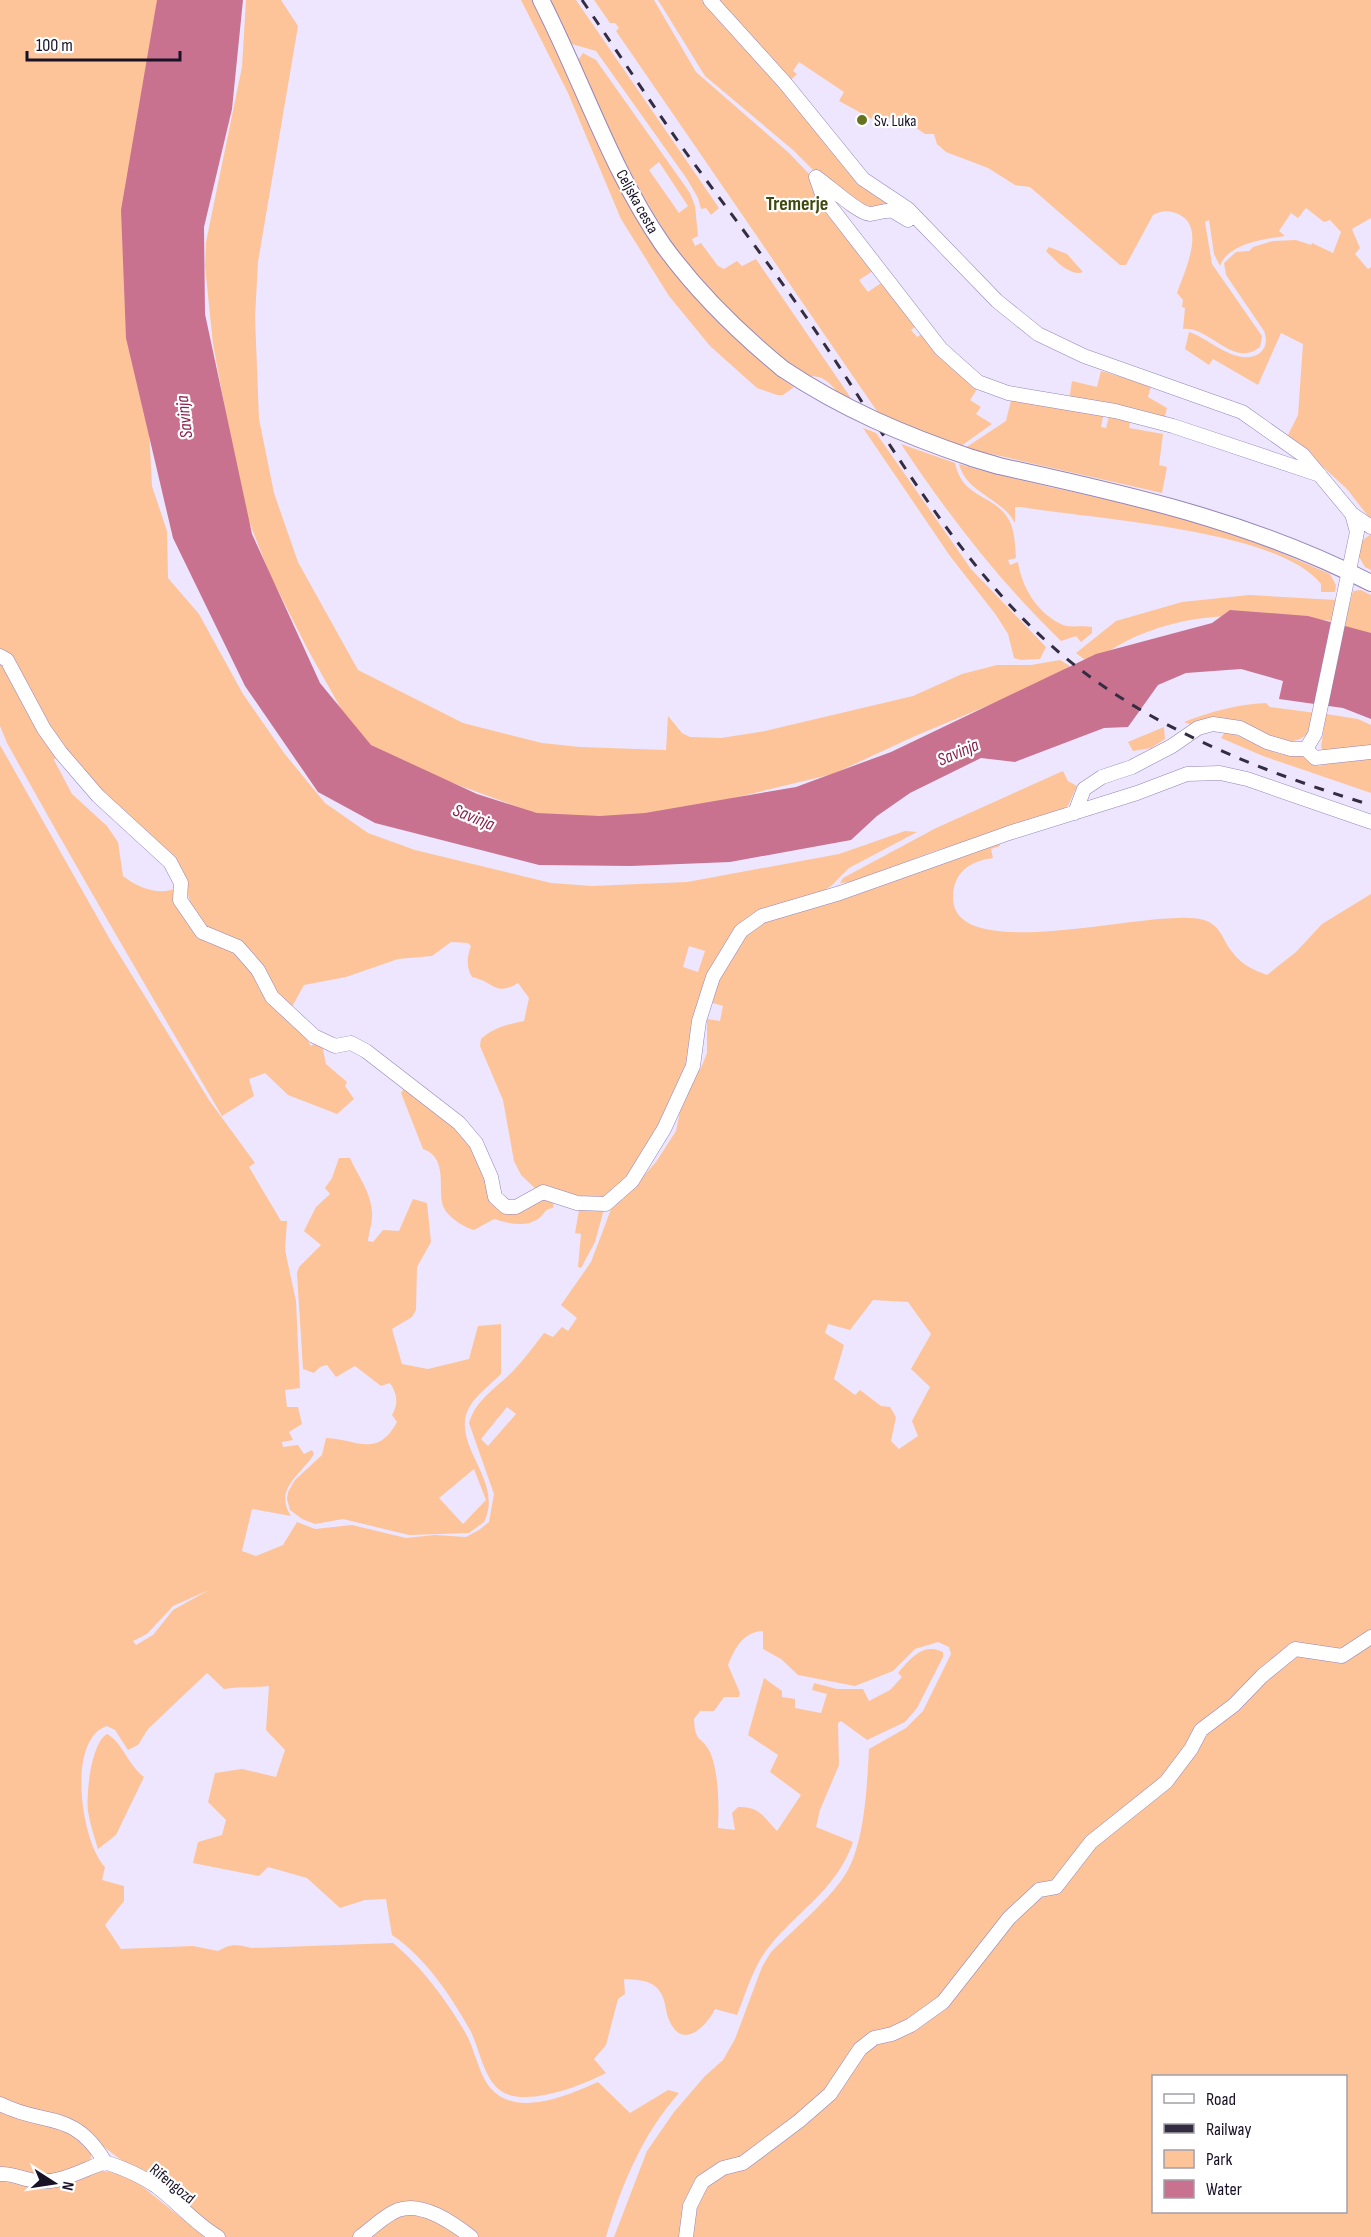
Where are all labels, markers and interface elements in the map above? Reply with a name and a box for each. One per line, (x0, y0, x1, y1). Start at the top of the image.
scale bar (27, 24, 180, 62)
text: 100 m (36, 35, 73, 56)
place label: Sv. Luka (874, 112, 917, 131)
marker: Sv. Luka (855, 113, 869, 127)
street label: Celjska cesta (611, 166, 662, 237)
district label: Tremerje (766, 192, 828, 216)
water label: Savinja (172, 394, 197, 439)
water label: Savinja (934, 734, 983, 771)
water label: Savinja (450, 800, 498, 835)
legend (1152, 2075, 1347, 2213)
text: Road (1206, 2089, 1236, 2110)
text: Railway (1206, 2119, 1251, 2140)
text: Park (1206, 2149, 1232, 2170)
north arrow (24, 2153, 84, 2213)
street label: Rifengozd (146, 2160, 199, 2208)
text: Water (1206, 2179, 1242, 2200)
text: N (57, 2180, 77, 2192)

